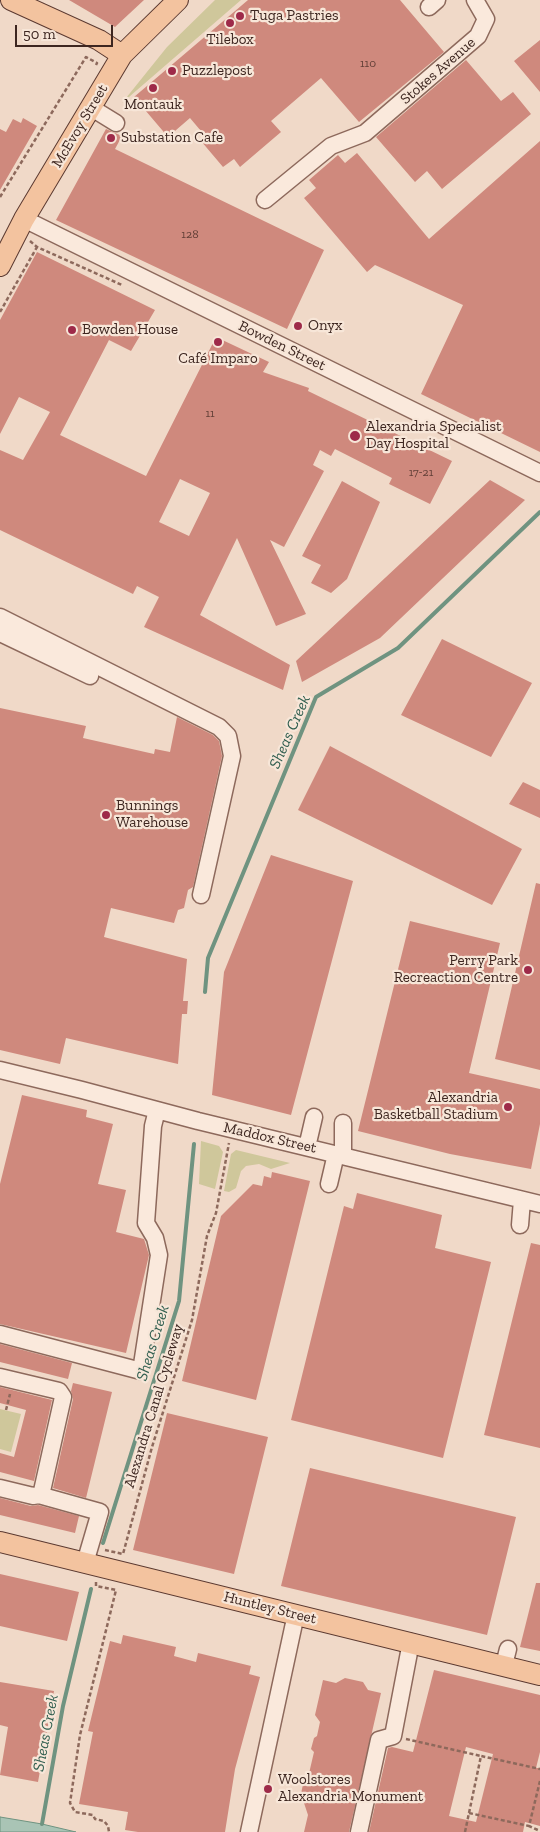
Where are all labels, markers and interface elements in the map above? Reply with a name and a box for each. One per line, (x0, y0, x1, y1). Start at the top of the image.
place label: Tuga Pastries (250, 7, 339, 25)
marker: Tuga Pastries (234, 10, 246, 22)
scale bar (18, 15, 115, 47)
marker: Tilebox (224, 17, 236, 29)
text: 50 m (23, 25, 56, 43)
place label: Tilebox (206, 31, 254, 49)
street label: Stokes Avenue (397, 34, 479, 108)
house number: 110 (360, 57, 376, 71)
place label: Puzzlepost (182, 62, 252, 80)
marker: Puzzlepost (166, 65, 178, 77)
street label: McEvoy Street (48, 81, 112, 171)
marker: Montauk (147, 82, 159, 94)
place label: Montauk (124, 96, 182, 114)
place label: Substation Cafe (121, 129, 223, 147)
marker: Substation Cafe (105, 132, 117, 144)
house number: 128 (181, 228, 199, 242)
street label: Bowden Street (235, 317, 329, 375)
place label: Onyx (308, 317, 343, 335)
marker: Onyx (292, 320, 304, 332)
place label: Bowden House (82, 321, 178, 339)
marker: Bowden House (66, 324, 78, 336)
marker: Café Imparo (212, 336, 224, 348)
place label: Café Imparo (178, 350, 258, 368)
house number: 11 (205, 407, 215, 421)
place label: Alexandria Specialist Day Hospital (366, 418, 502, 453)
marker: Alexandria Specialist Day Hospital (348, 429, 362, 443)
house number: 17-21 (409, 466, 433, 480)
water label: Sheas Creek (265, 692, 315, 772)
place label: Bunnings Warehouse (116, 797, 188, 832)
marker: Bunnings Warehouse (100, 809, 112, 821)
place label: Perry Park Recreaction Centre (394, 952, 518, 987)
marker: Perry Park Recreaction Centre (522, 964, 534, 976)
place label: Alexandria Basketball Stadium (374, 1089, 498, 1124)
marker: Alexandria Basketball Stadium (502, 1101, 514, 1113)
street label: Maddox Street (222, 1119, 318, 1157)
water label: Sheas Creek (132, 1303, 174, 1383)
street label: Alexandra Canal Cycleway (120, 1322, 188, 1490)
street label: Huntley Street (222, 1588, 318, 1628)
water label: Sheas Creek (29, 1693, 63, 1773)
place label: Woolstores Alexandria Monument (278, 1771, 423, 1806)
marker: Woolstores Alexandria Monument (262, 1783, 274, 1795)

